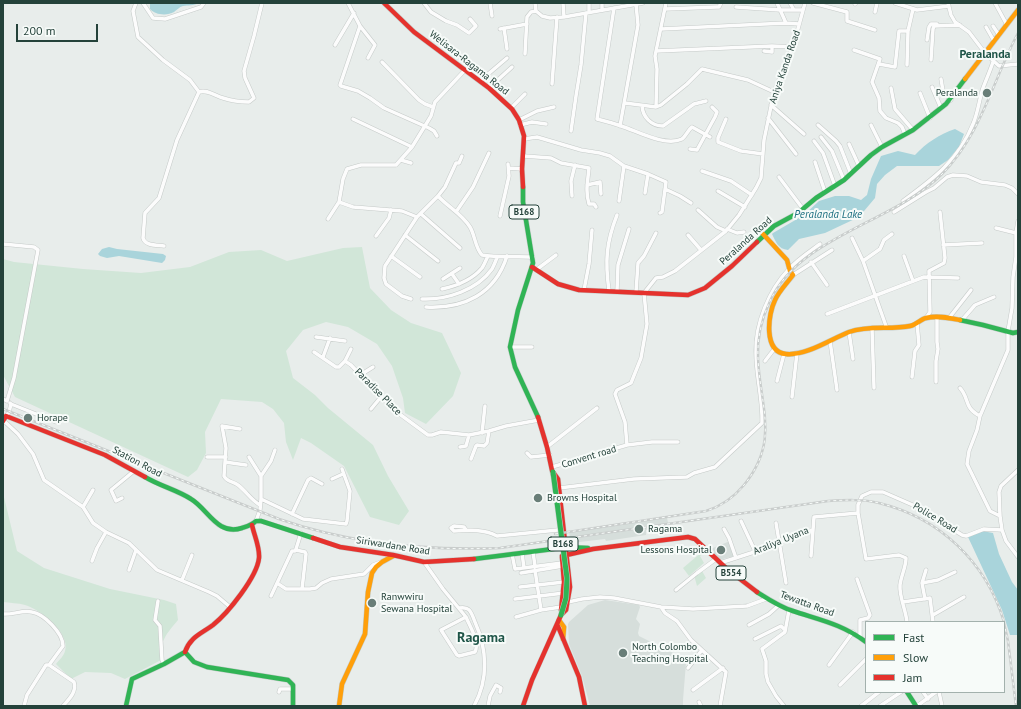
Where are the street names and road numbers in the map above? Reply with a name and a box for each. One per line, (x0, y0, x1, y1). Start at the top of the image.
street label: Welisara-Ragama Road (427, 28, 511, 98)
street label: Aniya Kanda Road (767, 29, 803, 105)
road number: B168 (509, 205, 539, 219)
street label: Peralanda Road (717, 214, 775, 268)
street label: Paradise Place (352, 366, 404, 418)
street label: Convent road (560, 443, 618, 471)
street label: Station Road (110, 444, 164, 480)
street label: Police Road (911, 500, 959, 536)
street label: Araliya Uyana (752, 524, 810, 558)
street label: Siriwardane Road (355, 534, 431, 558)
road number: B168 (548, 537, 578, 551)
road number: B554 (716, 566, 746, 580)
street label: Tewatta Road (778, 589, 836, 619)

